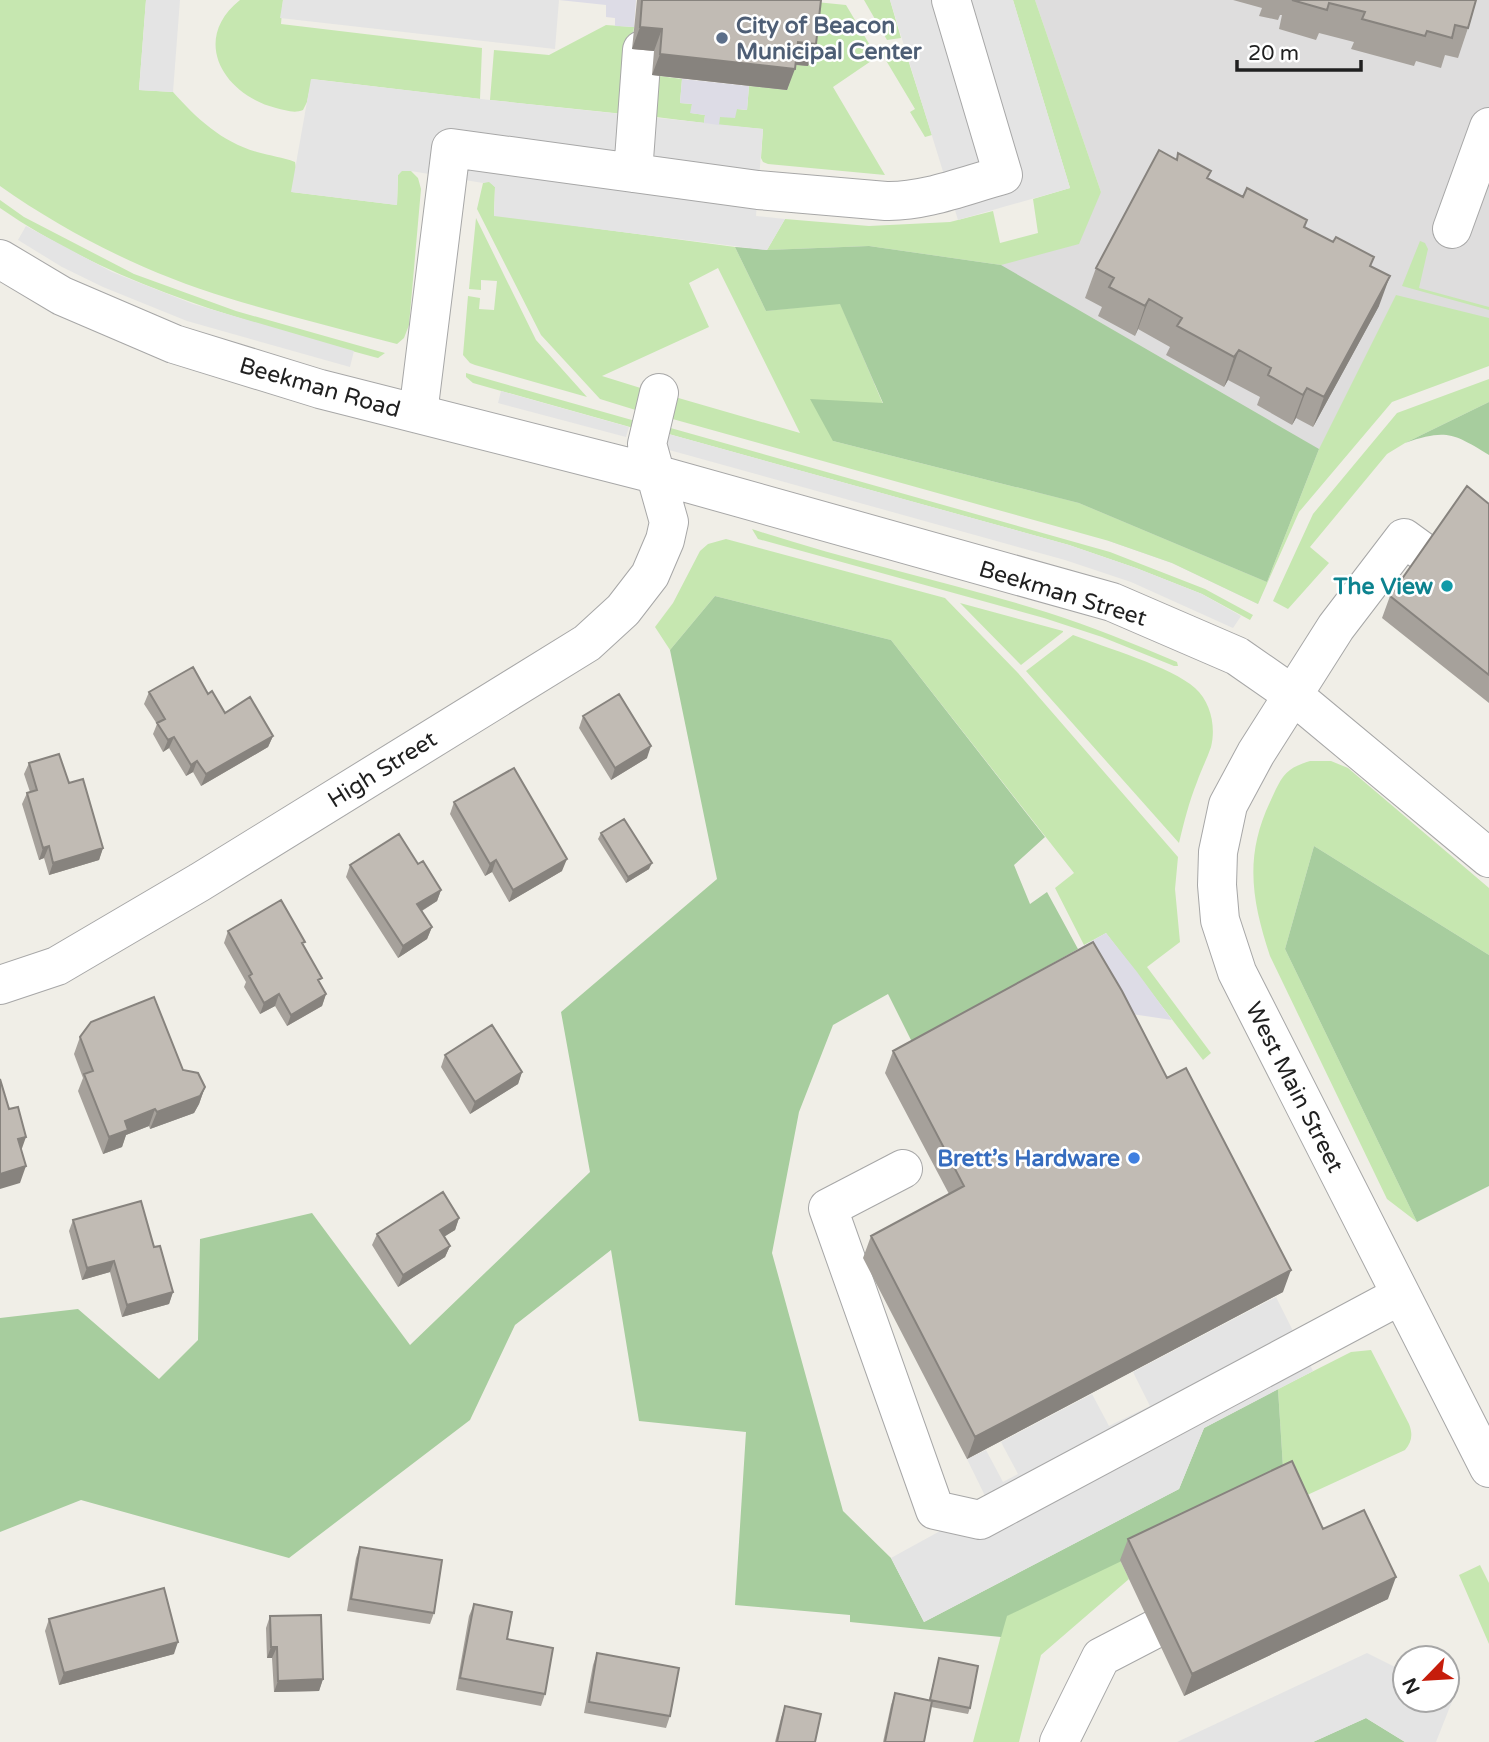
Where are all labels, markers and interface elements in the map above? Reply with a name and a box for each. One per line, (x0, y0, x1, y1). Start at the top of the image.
place label: City of Beacon Municipal Center (736, 12, 923, 66)
scale bar (1237, 28, 1361, 72)
marker: City of Beacon Municipal Center (714, 30, 730, 46)
text: 20 m (1248, 41, 1299, 66)
street label: Beekman Road (236, 352, 403, 424)
street label: Beekman Street (975, 555, 1150, 633)
place label: The View (1333, 573, 1433, 601)
marker: The View (1439, 578, 1455, 594)
street label: High Street (323, 725, 442, 814)
street label: West Main Street (1239, 998, 1349, 1178)
place label: Brett’s Hardware (937, 1145, 1120, 1173)
marker: Brett’s Hardware (1126, 1150, 1142, 1166)
north arrow (1391, 1644, 1461, 1714)
text: N (1398, 1674, 1425, 1697)

